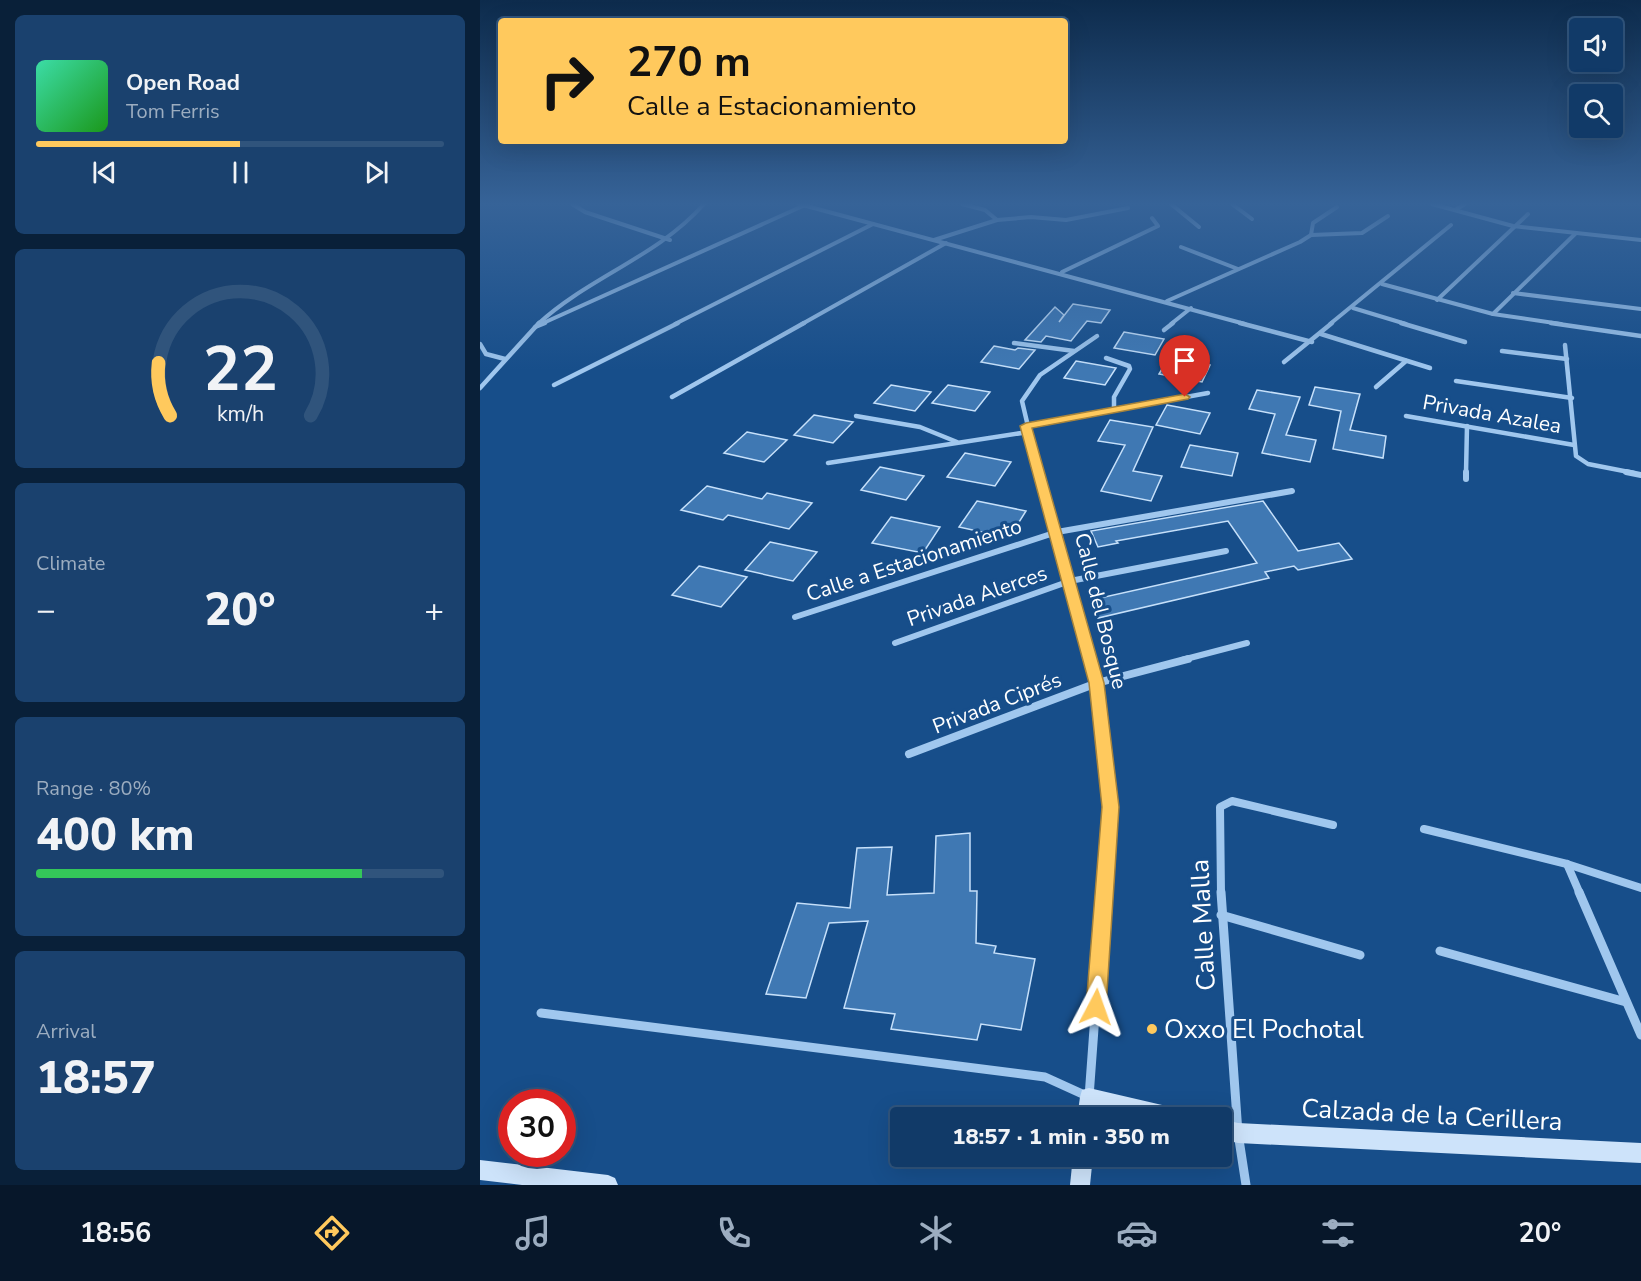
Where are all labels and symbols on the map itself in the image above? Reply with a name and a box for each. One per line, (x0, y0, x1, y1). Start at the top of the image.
pin (1159, 335, 1210, 397)
street label: Privada Azalea (1420, 388, 1564, 440)
street label: Calle a Estacionamiento (803, 512, 1025, 608)
street label: Calle del Bosque (1068, 530, 1134, 692)
street label: Privada Alerces (903, 559, 1051, 633)
street label: Privada Ciprés (929, 666, 1065, 740)
street label: Calle Malla (1182, 858, 1224, 992)
position arrow (1064, 975, 1128, 1039)
place label: Oxxo El Pochotal (1164, 1012, 1364, 1047)
marker: Oxxo El Pochotal (1145, 1022, 1159, 1036)
speed limit sign: 30 (498, 1089, 576, 1167)
street label: Calzada de la Cerillera (1301, 1091, 1563, 1139)

